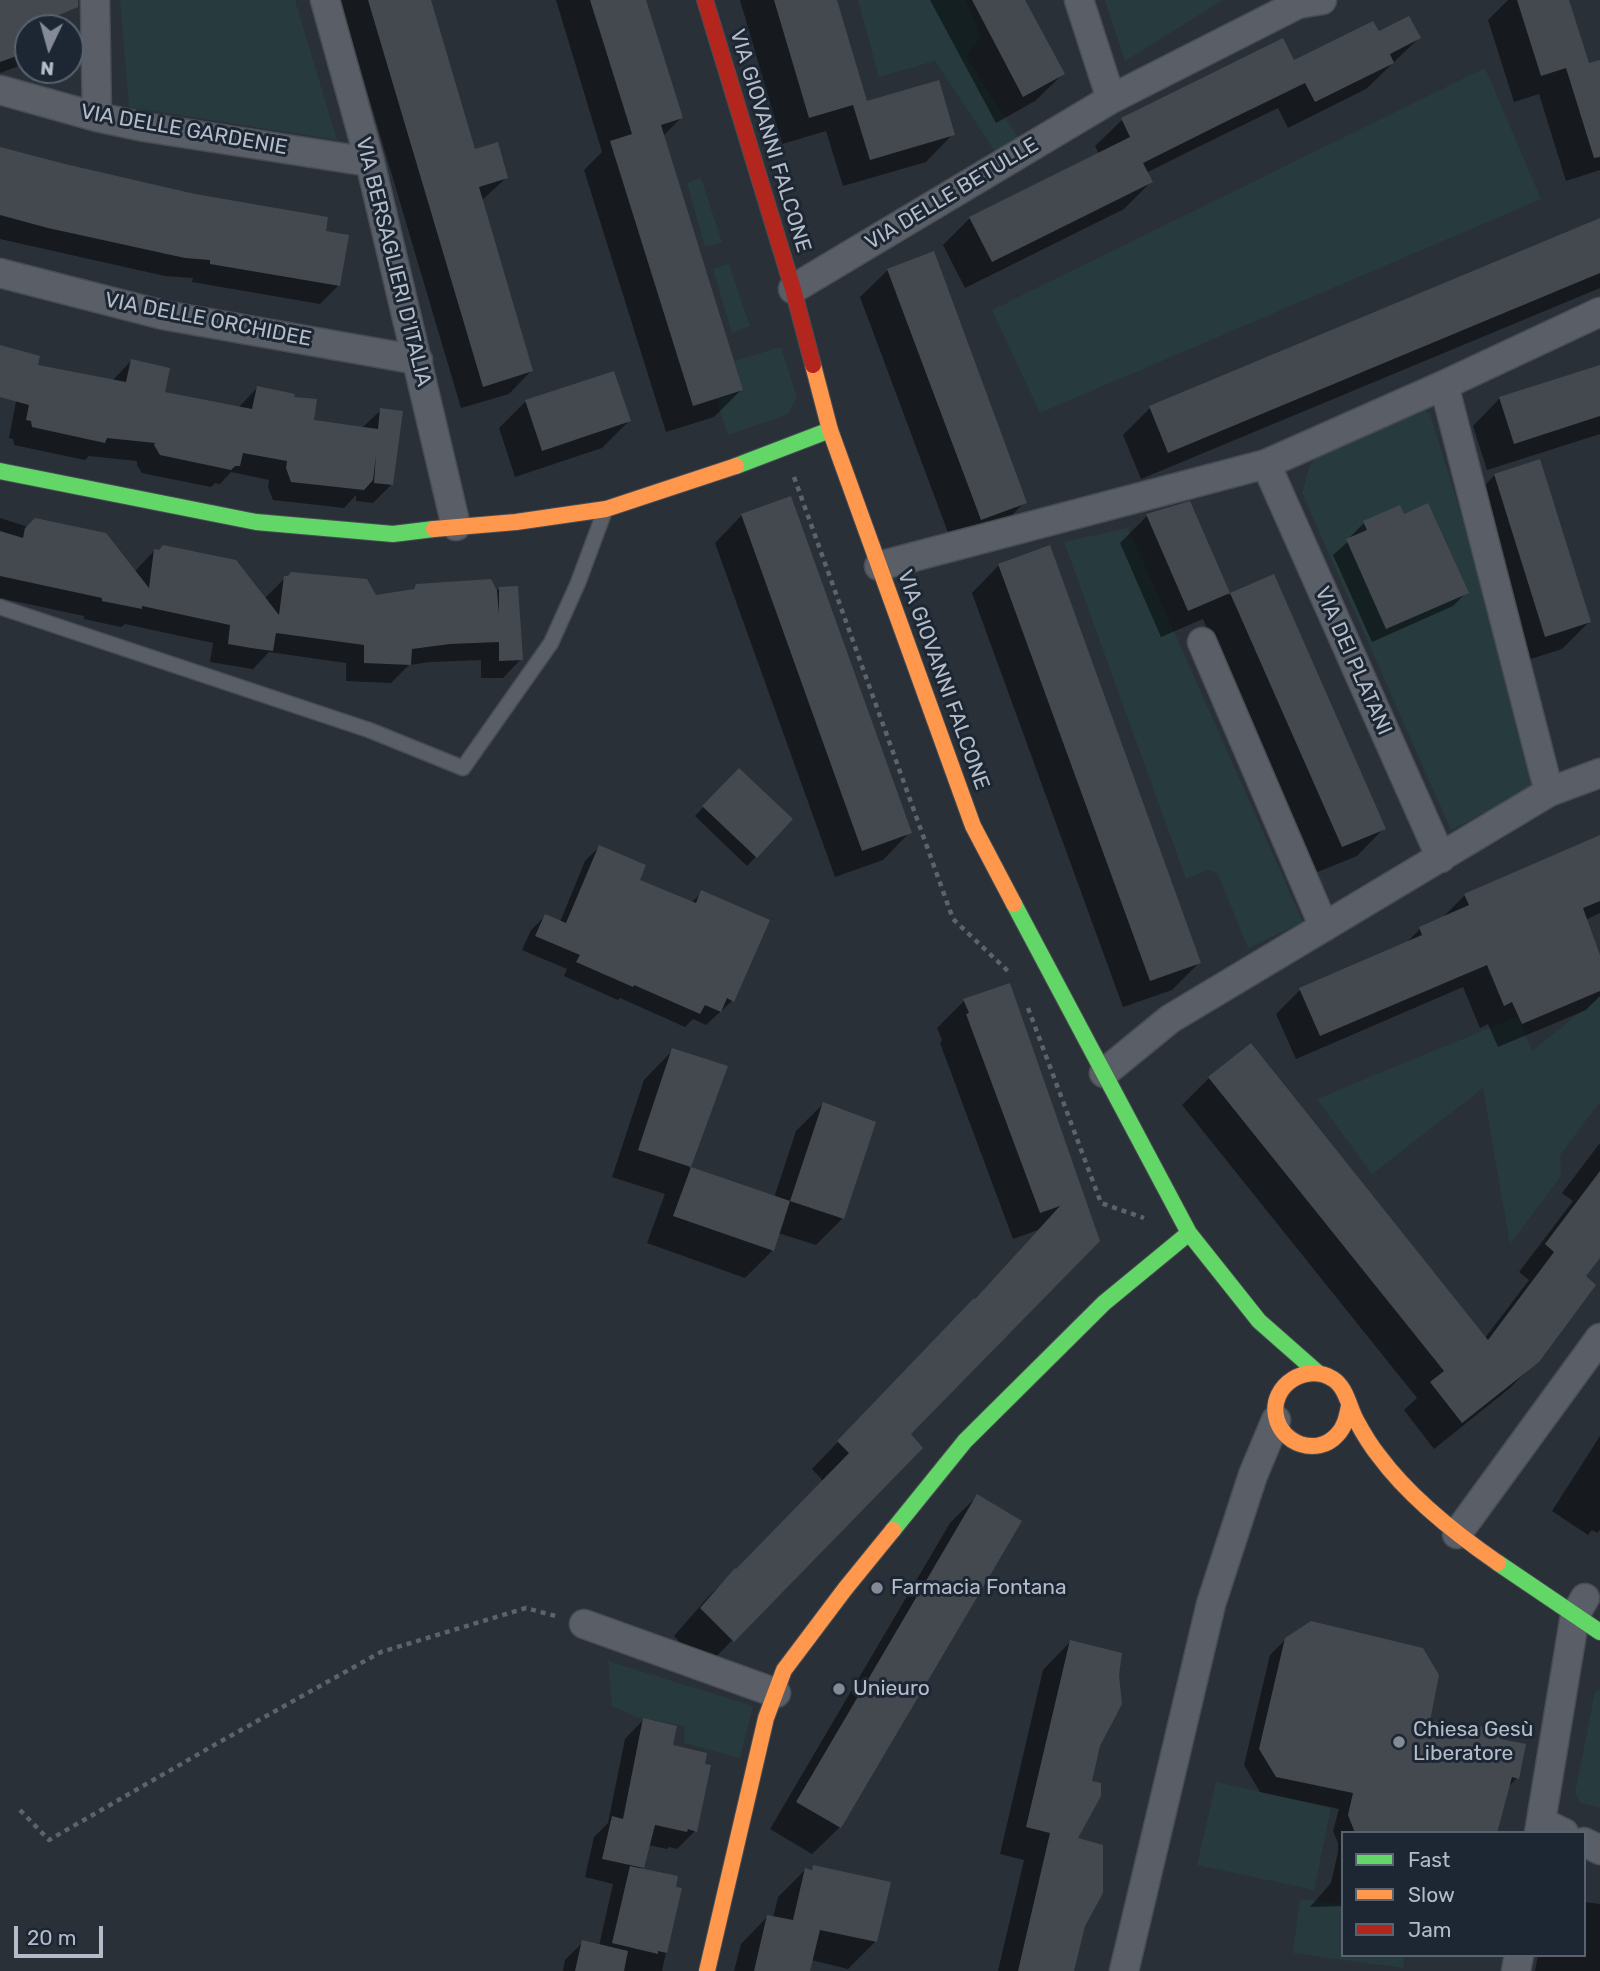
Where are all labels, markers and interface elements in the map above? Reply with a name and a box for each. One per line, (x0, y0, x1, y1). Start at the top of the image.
north arrow (14, 14, 84, 84)
street label: VIA GIOVANNI FALCONE (724, 26, 816, 256)
text: N (39, 56, 55, 80)
street label: VIA DELLE GARDENIE (79, 99, 289, 161)
street label: VIA DELLE BETULLE (861, 132, 1043, 256)
street label: VIA BERSAGLIERI D'ITALIA (350, 135, 436, 389)
street label: VIA DELLE ORCHIDEE (103, 288, 313, 352)
street label: VIA GIOVANNI FALCONE (891, 567, 995, 793)
street label: VIA DEI PLATANI (1309, 583, 1397, 739)
place label: Farmacia Fontana (891, 1575, 1067, 1601)
marker: Farmacia Fontana (869, 1580, 885, 1596)
place label: Unieuro (853, 1676, 930, 1702)
marker: Unieuro (831, 1681, 847, 1697)
place label: Chiesa Gesù Liberatore (1413, 1717, 1533, 1767)
marker: Chiesa Gesù Liberatore (1391, 1734, 1407, 1750)
legend (1341, 1831, 1586, 1957)
text: Fast (1408, 1847, 1450, 1872)
text: Slow (1408, 1882, 1455, 1907)
scale bar (18, 1912, 107, 1956)
text: Jam (1408, 1917, 1452, 1942)
text: 20 m (27, 1925, 76, 1950)

